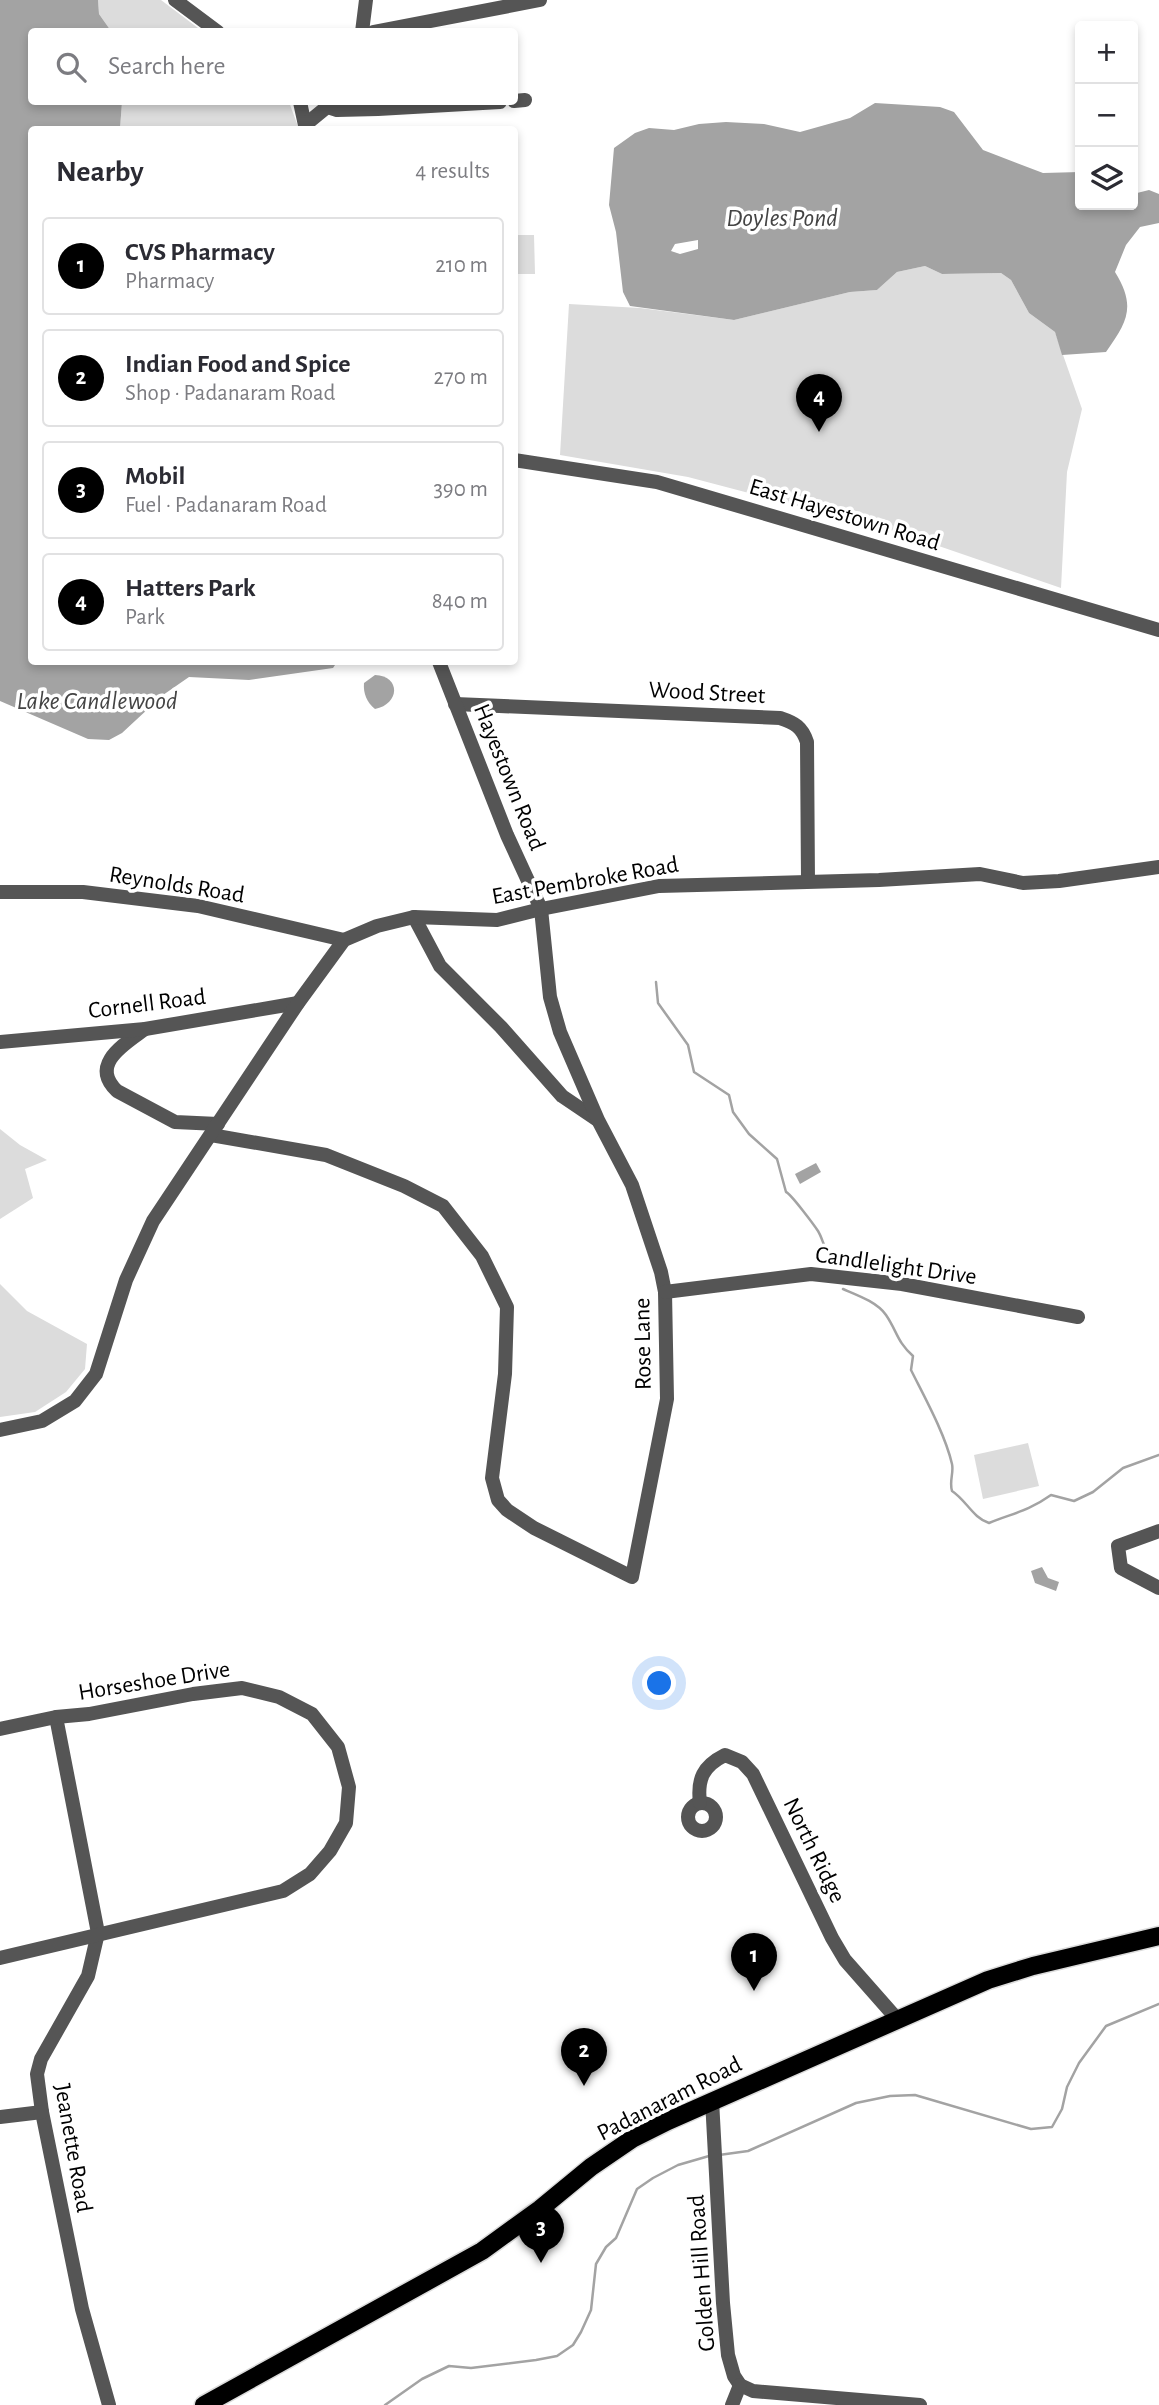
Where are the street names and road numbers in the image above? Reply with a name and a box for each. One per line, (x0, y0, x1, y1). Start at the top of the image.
street label: East Hayestown Road (746, 474, 943, 555)
street label: Wood Street (648, 678, 766, 708)
street label: Hayestown Road (469, 701, 549, 854)
street label: East Pembroke Road (490, 853, 680, 909)
street label: Reynolds Road (107, 862, 246, 908)
street label: Cornell Road (87, 985, 207, 1023)
street label: Candlelight Drive (814, 1243, 978, 1289)
street label: Rose Lane (630, 1298, 656, 1390)
street label: Horseshoe Drive (77, 1657, 232, 1705)
street label: North Ridge (778, 1794, 850, 1907)
street label: Padanaram Road (593, 2052, 746, 2146)
street label: Jeanette Road (50, 2082, 96, 2214)
street label: Golden Hill Road (685, 2194, 719, 2352)

